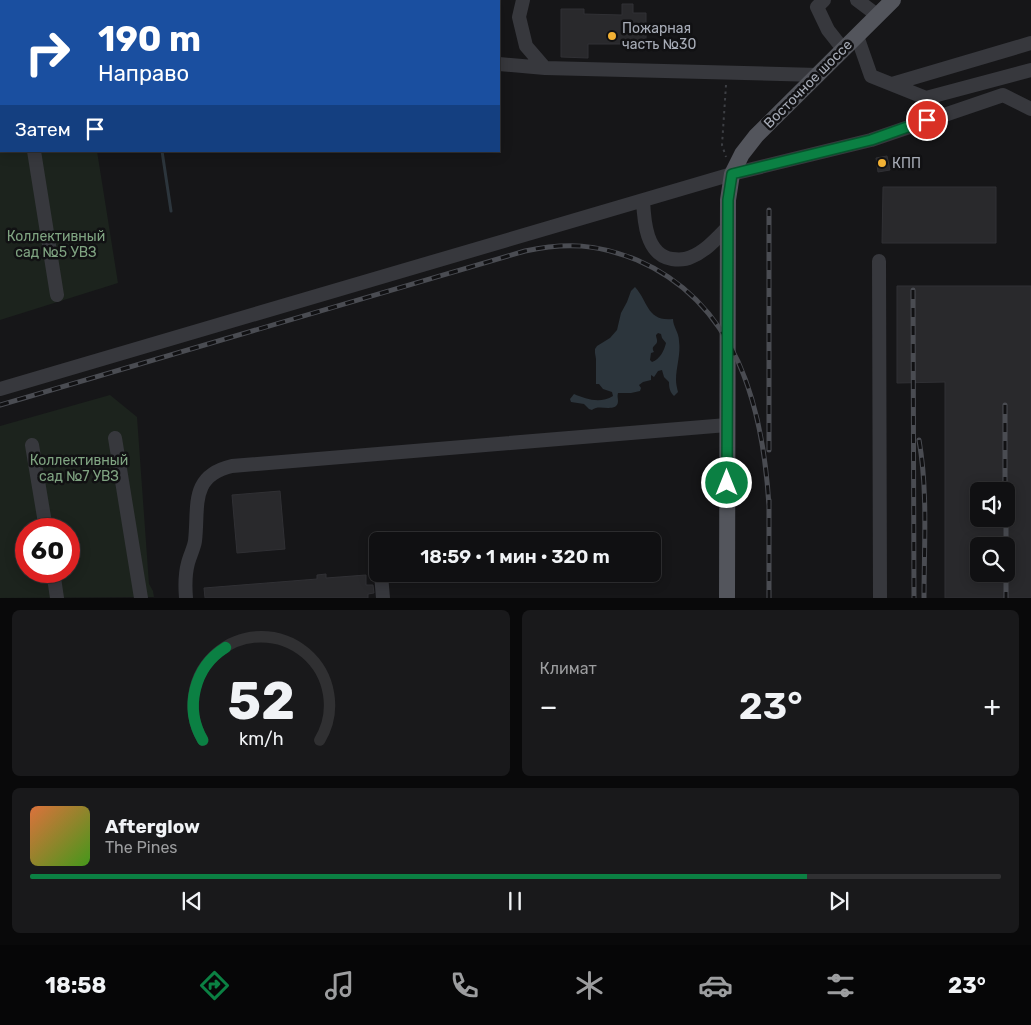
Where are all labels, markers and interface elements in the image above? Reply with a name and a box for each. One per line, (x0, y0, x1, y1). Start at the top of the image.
text: 190 m (98, 18, 201, 60)
icon: right (15, 20, 80, 85)
place label: Пожарная часть №30 (622, 20, 696, 53)
marker: Пожарная часть №30 (606, 30, 618, 42)
street label: Восточное шоссе (760, 36, 856, 132)
text: Направо (98, 60, 189, 87)
pin (906, 99, 948, 141)
icon: arrive (913, 106, 941, 134)
icon: arrive (81, 115, 109, 143)
text: Затем (15, 118, 71, 141)
place label: КПП (892, 155, 921, 172)
marker: КПП (876, 157, 888, 169)
park label: Коллективный сад №5 УВЗ (7, 228, 105, 261)
park label: Коллективный сад №7 УВЗ (30, 452, 128, 485)
position arrow (700, 456, 752, 508)
map controls (970, 482, 1015, 582)
button: sound (970, 482, 1015, 527)
speed limit sign: 60 (15, 518, 80, 583)
button: search (970, 537, 1015, 582)
text: 18:59 · 1 мин · 320 m (420, 545, 610, 568)
text: Климат (540, 659, 597, 678)
text: 52 (227, 670, 294, 732)
text: 23° (739, 683, 803, 729)
text: − (540, 690, 558, 723)
text: + (984, 690, 1001, 723)
text: km/h (238, 728, 283, 749)
text: Afterglow (105, 815, 200, 838)
text: The Pines (105, 838, 178, 857)
icon: previous (178, 887, 206, 915)
icon: pause (501, 887, 529, 915)
icon: next (825, 887, 853, 915)
icon: directions (197, 968, 232, 1003)
icon: music (322, 968, 357, 1003)
icon: phone (447, 968, 482, 1003)
icon: climate (572, 968, 607, 1003)
icon: car (698, 968, 733, 1003)
icon: filters (823, 968, 858, 1003)
text: 18:58 (45, 972, 106, 999)
text: 23° (948, 972, 986, 999)

